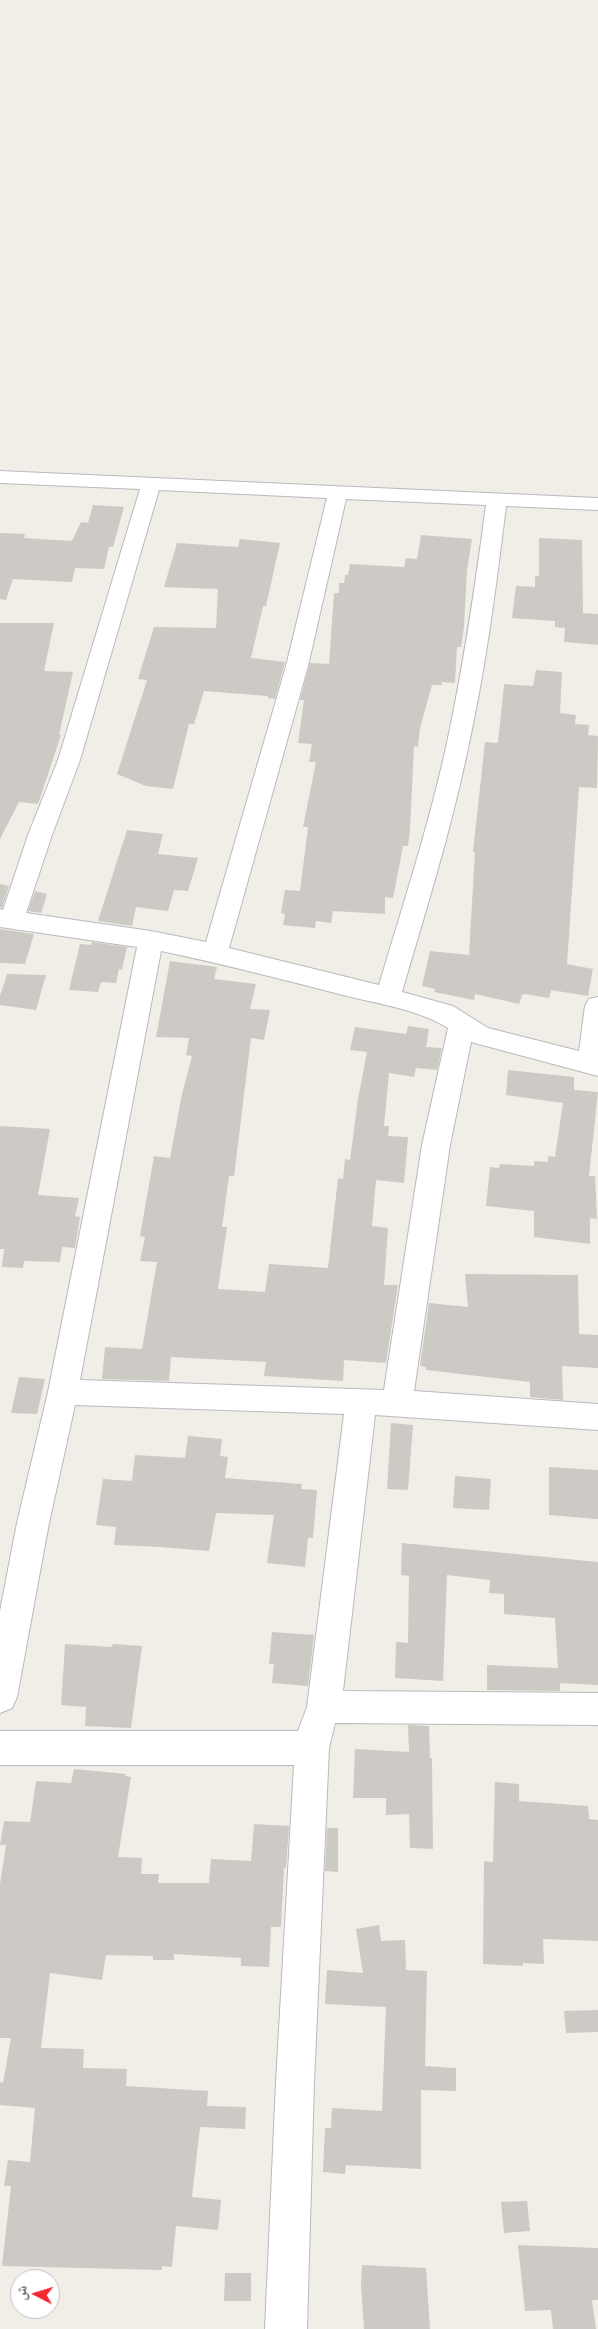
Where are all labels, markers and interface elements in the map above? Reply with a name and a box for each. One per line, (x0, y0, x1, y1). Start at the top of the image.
north arrow (10, 2269, 60, 2319)
text: ش (10, 2285, 31, 2301)

